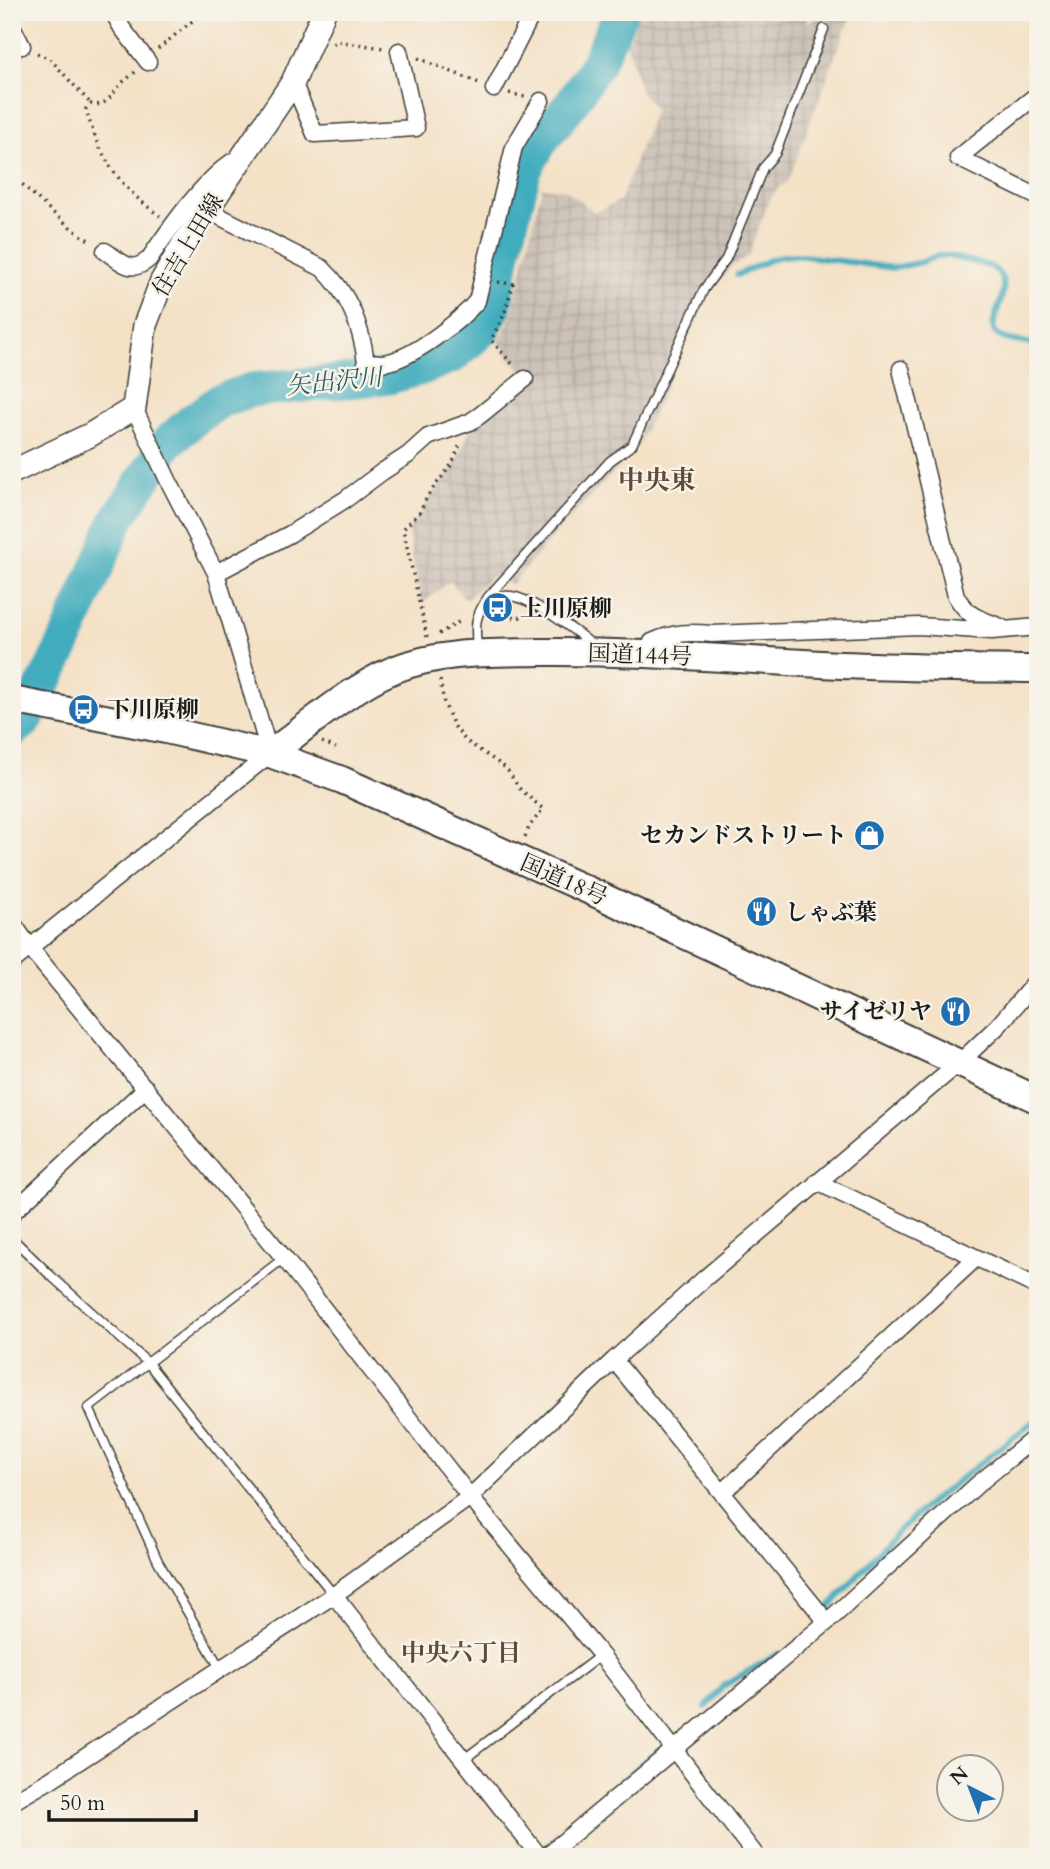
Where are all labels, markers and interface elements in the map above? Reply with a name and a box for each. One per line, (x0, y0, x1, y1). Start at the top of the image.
street label: 住吉上田線 (145, 188, 231, 302)
water label: 矢出沢川 (285, 360, 386, 403)
district label: 中央東 (618, 463, 696, 498)
bus stop icon: 上川原柳 (480, 591, 514, 625)
place label: 上川原柳 (520, 593, 612, 624)
street label: 国道144号 (587, 638, 693, 672)
bus stop icon: 下川原柳 (67, 692, 101, 726)
place label: 下川原柳 (107, 694, 199, 725)
shop icon: セカンドストリート (853, 818, 887, 852)
place label: セカンドストリート (640, 820, 847, 851)
street label: 国道18号 (515, 847, 613, 913)
restaurant icon: しゃぶ葉 (745, 895, 779, 929)
place label: しゃぶ葉 (785, 897, 877, 928)
restaurant icon: サイゼリヤ (938, 994, 972, 1028)
place label: サイゼリヤ (820, 996, 932, 1027)
district label: 中央六丁目 (401, 1637, 521, 1670)
north arrow (934, 1754, 1004, 1824)
text: N (944, 1761, 974, 1791)
scale bar (49, 1778, 196, 1822)
text: 50 m (60, 1789, 105, 1818)

